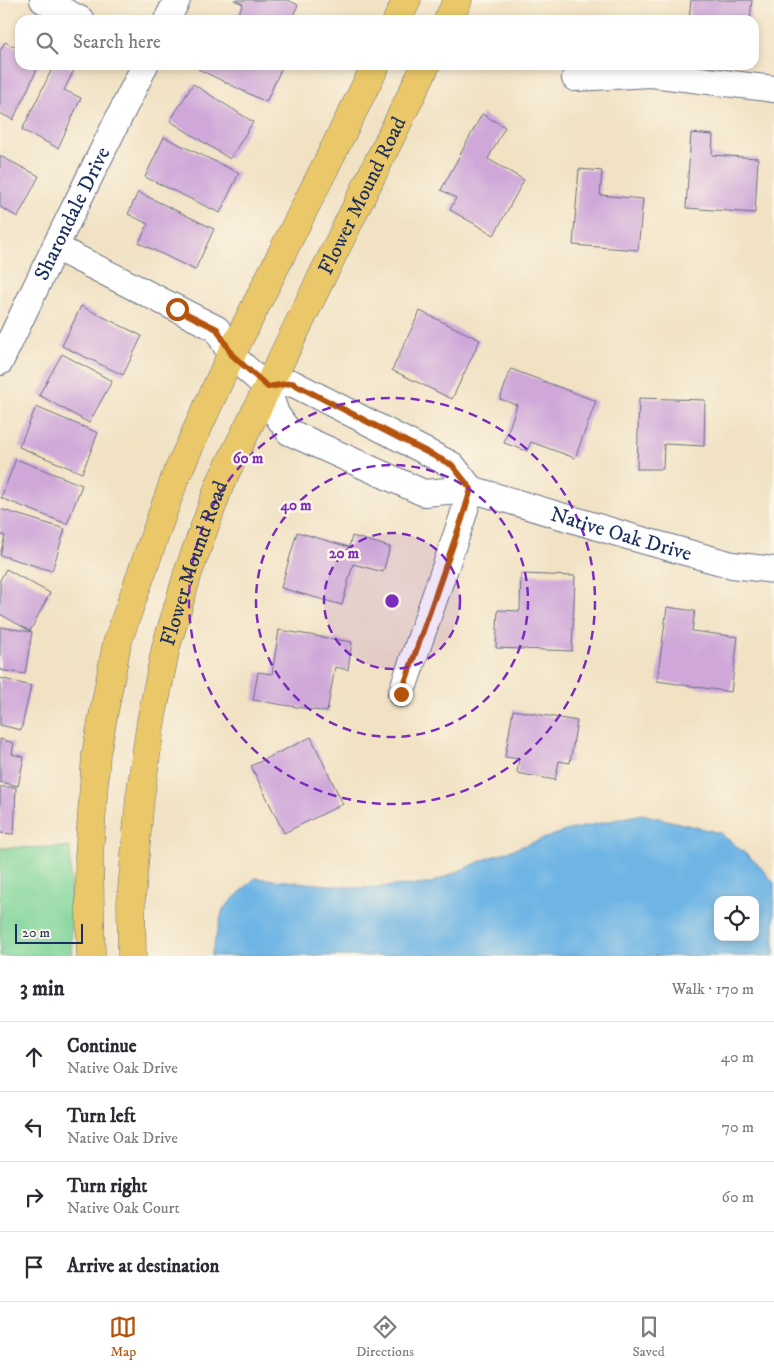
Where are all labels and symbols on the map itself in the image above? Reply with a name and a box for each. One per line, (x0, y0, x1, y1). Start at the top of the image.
street label: Flower Mound Road (313, 112, 413, 279)
street label: Sharondale Drive (29, 143, 117, 285)
route start (166, 298, 189, 321)
text: 60 m (233, 449, 264, 468)
street label: Flower Mound Road (155, 477, 234, 649)
text: 40 m (279, 496, 312, 515)
street label: Native Oak Drive (547, 502, 695, 567)
text: 20 m (329, 544, 360, 563)
centre of rings (383, 592, 401, 610)
route end (390, 683, 413, 706)
scale bar (15, 921, 82, 944)

